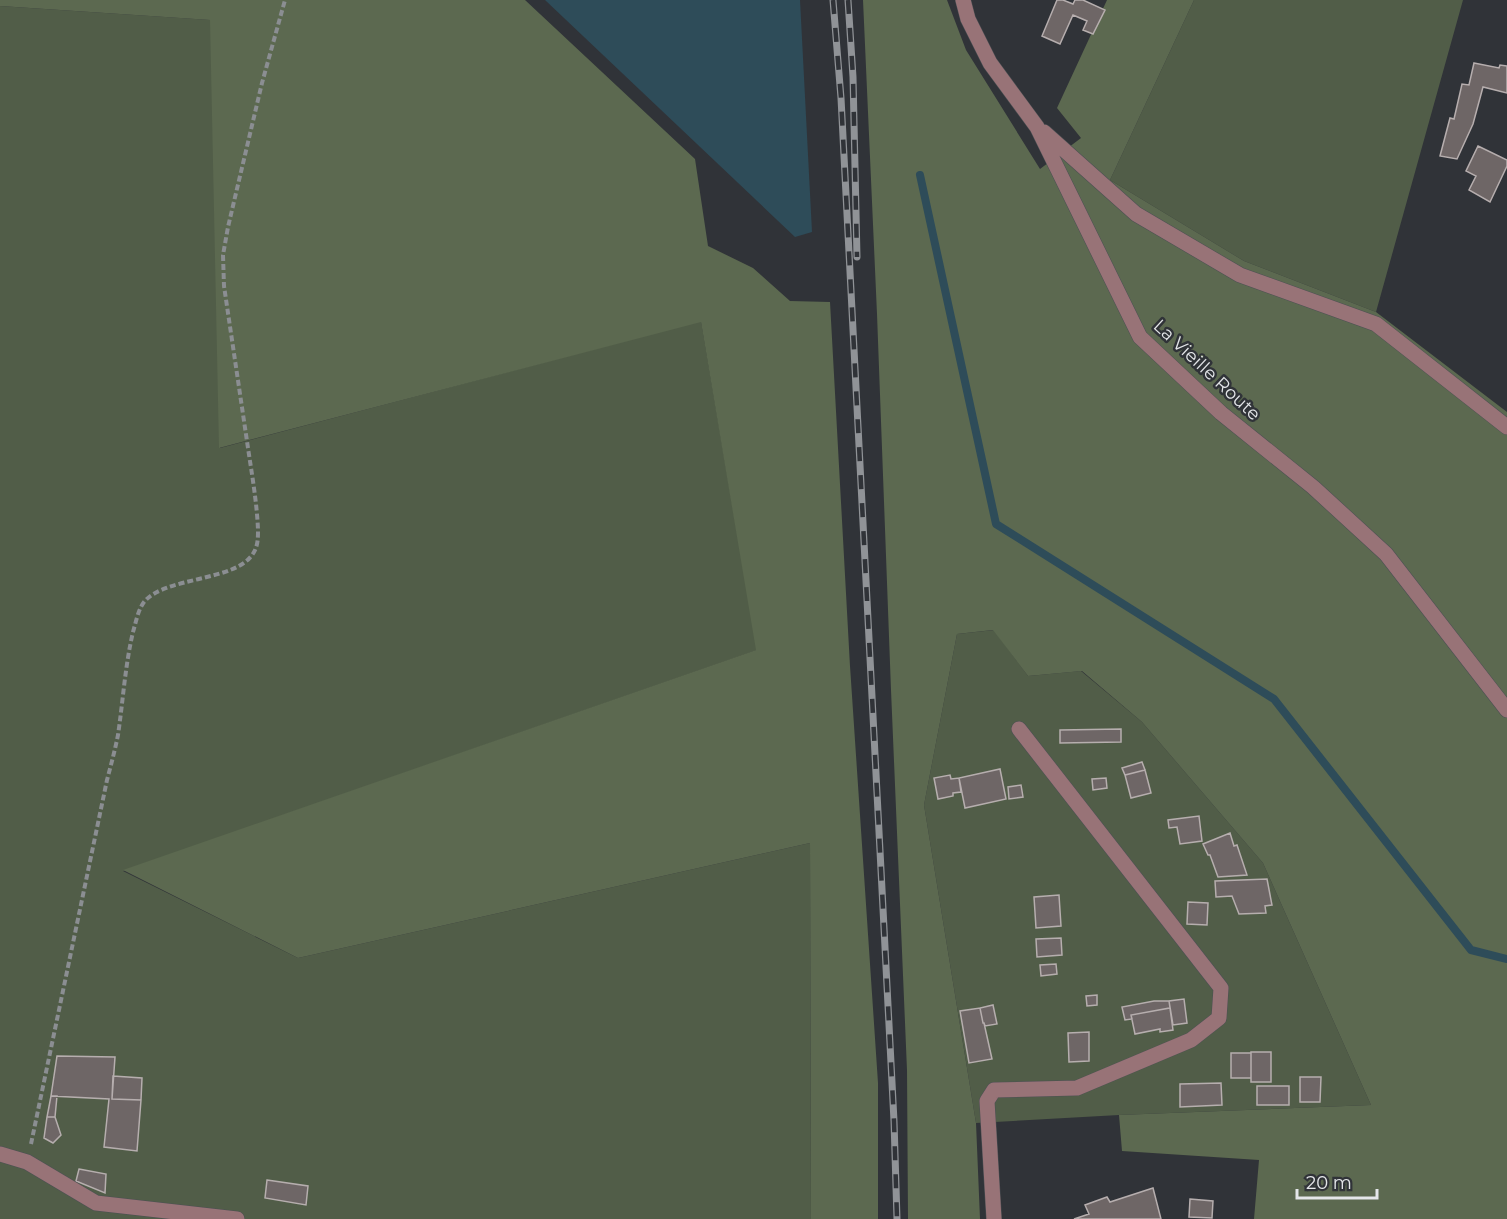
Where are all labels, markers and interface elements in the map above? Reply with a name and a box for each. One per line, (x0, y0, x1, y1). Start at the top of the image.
street label: La Vieille Route (1149, 315, 1265, 425)
scale bar (1297, 1162, 1376, 1200)
text: 20 m (1306, 1172, 1352, 1194)

